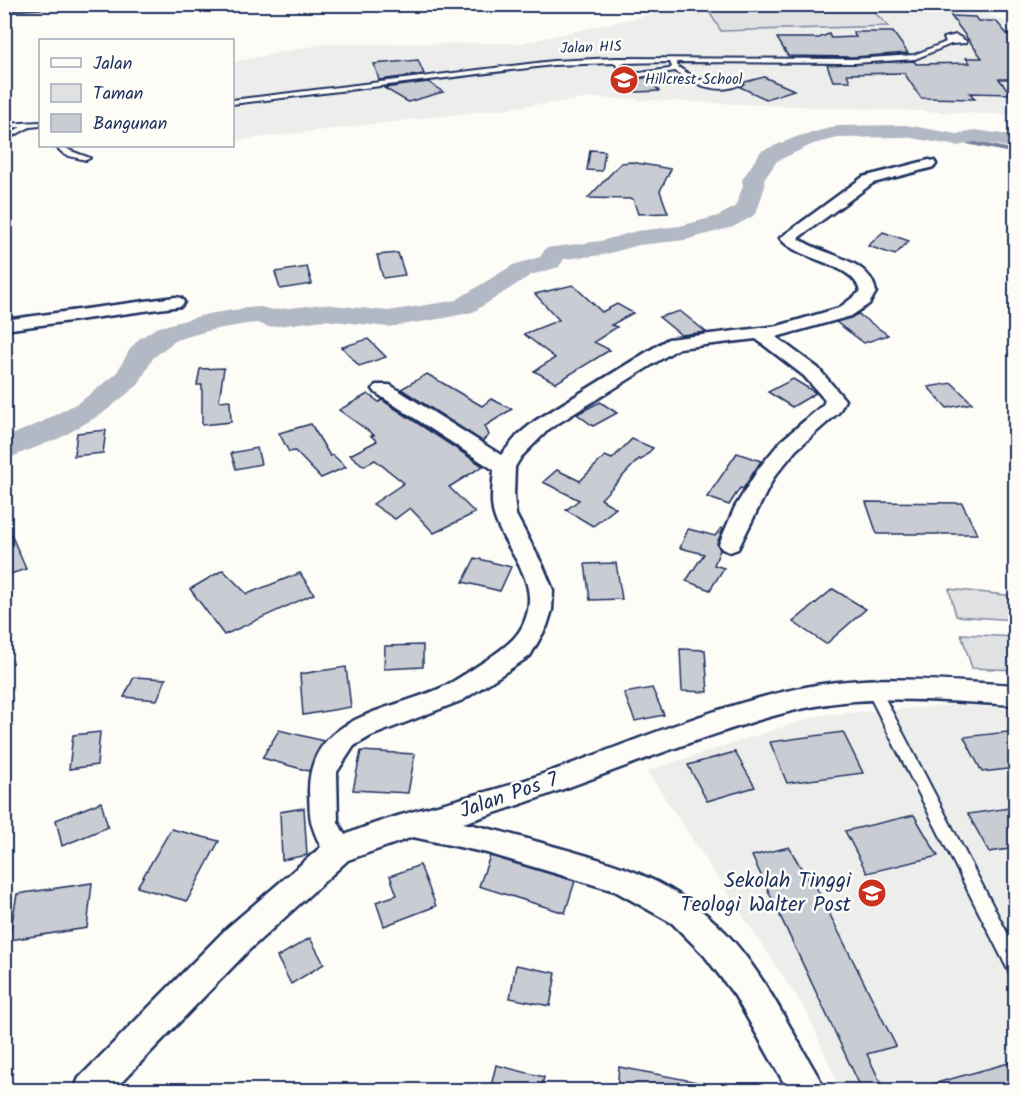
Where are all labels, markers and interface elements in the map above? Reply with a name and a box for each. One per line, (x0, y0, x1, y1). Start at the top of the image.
street label: Jalan HIS (560, 35, 622, 61)
legend (39, 39, 234, 147)
text: Jalan (93, 50, 132, 79)
school or university icon: Hillcrest School (608, 64, 640, 96)
place label: Hillcrest School (645, 68, 743, 92)
text: Taman (93, 80, 143, 109)
text: Bangunan (93, 110, 167, 139)
street label: Jalan Pos 7 (455, 763, 564, 828)
place label: Sekolah Tinggi Teologi Walter Post (680, 865, 852, 922)
school or university icon: Sekolah Tinggi Teologi Walter Post (856, 877, 888, 909)

